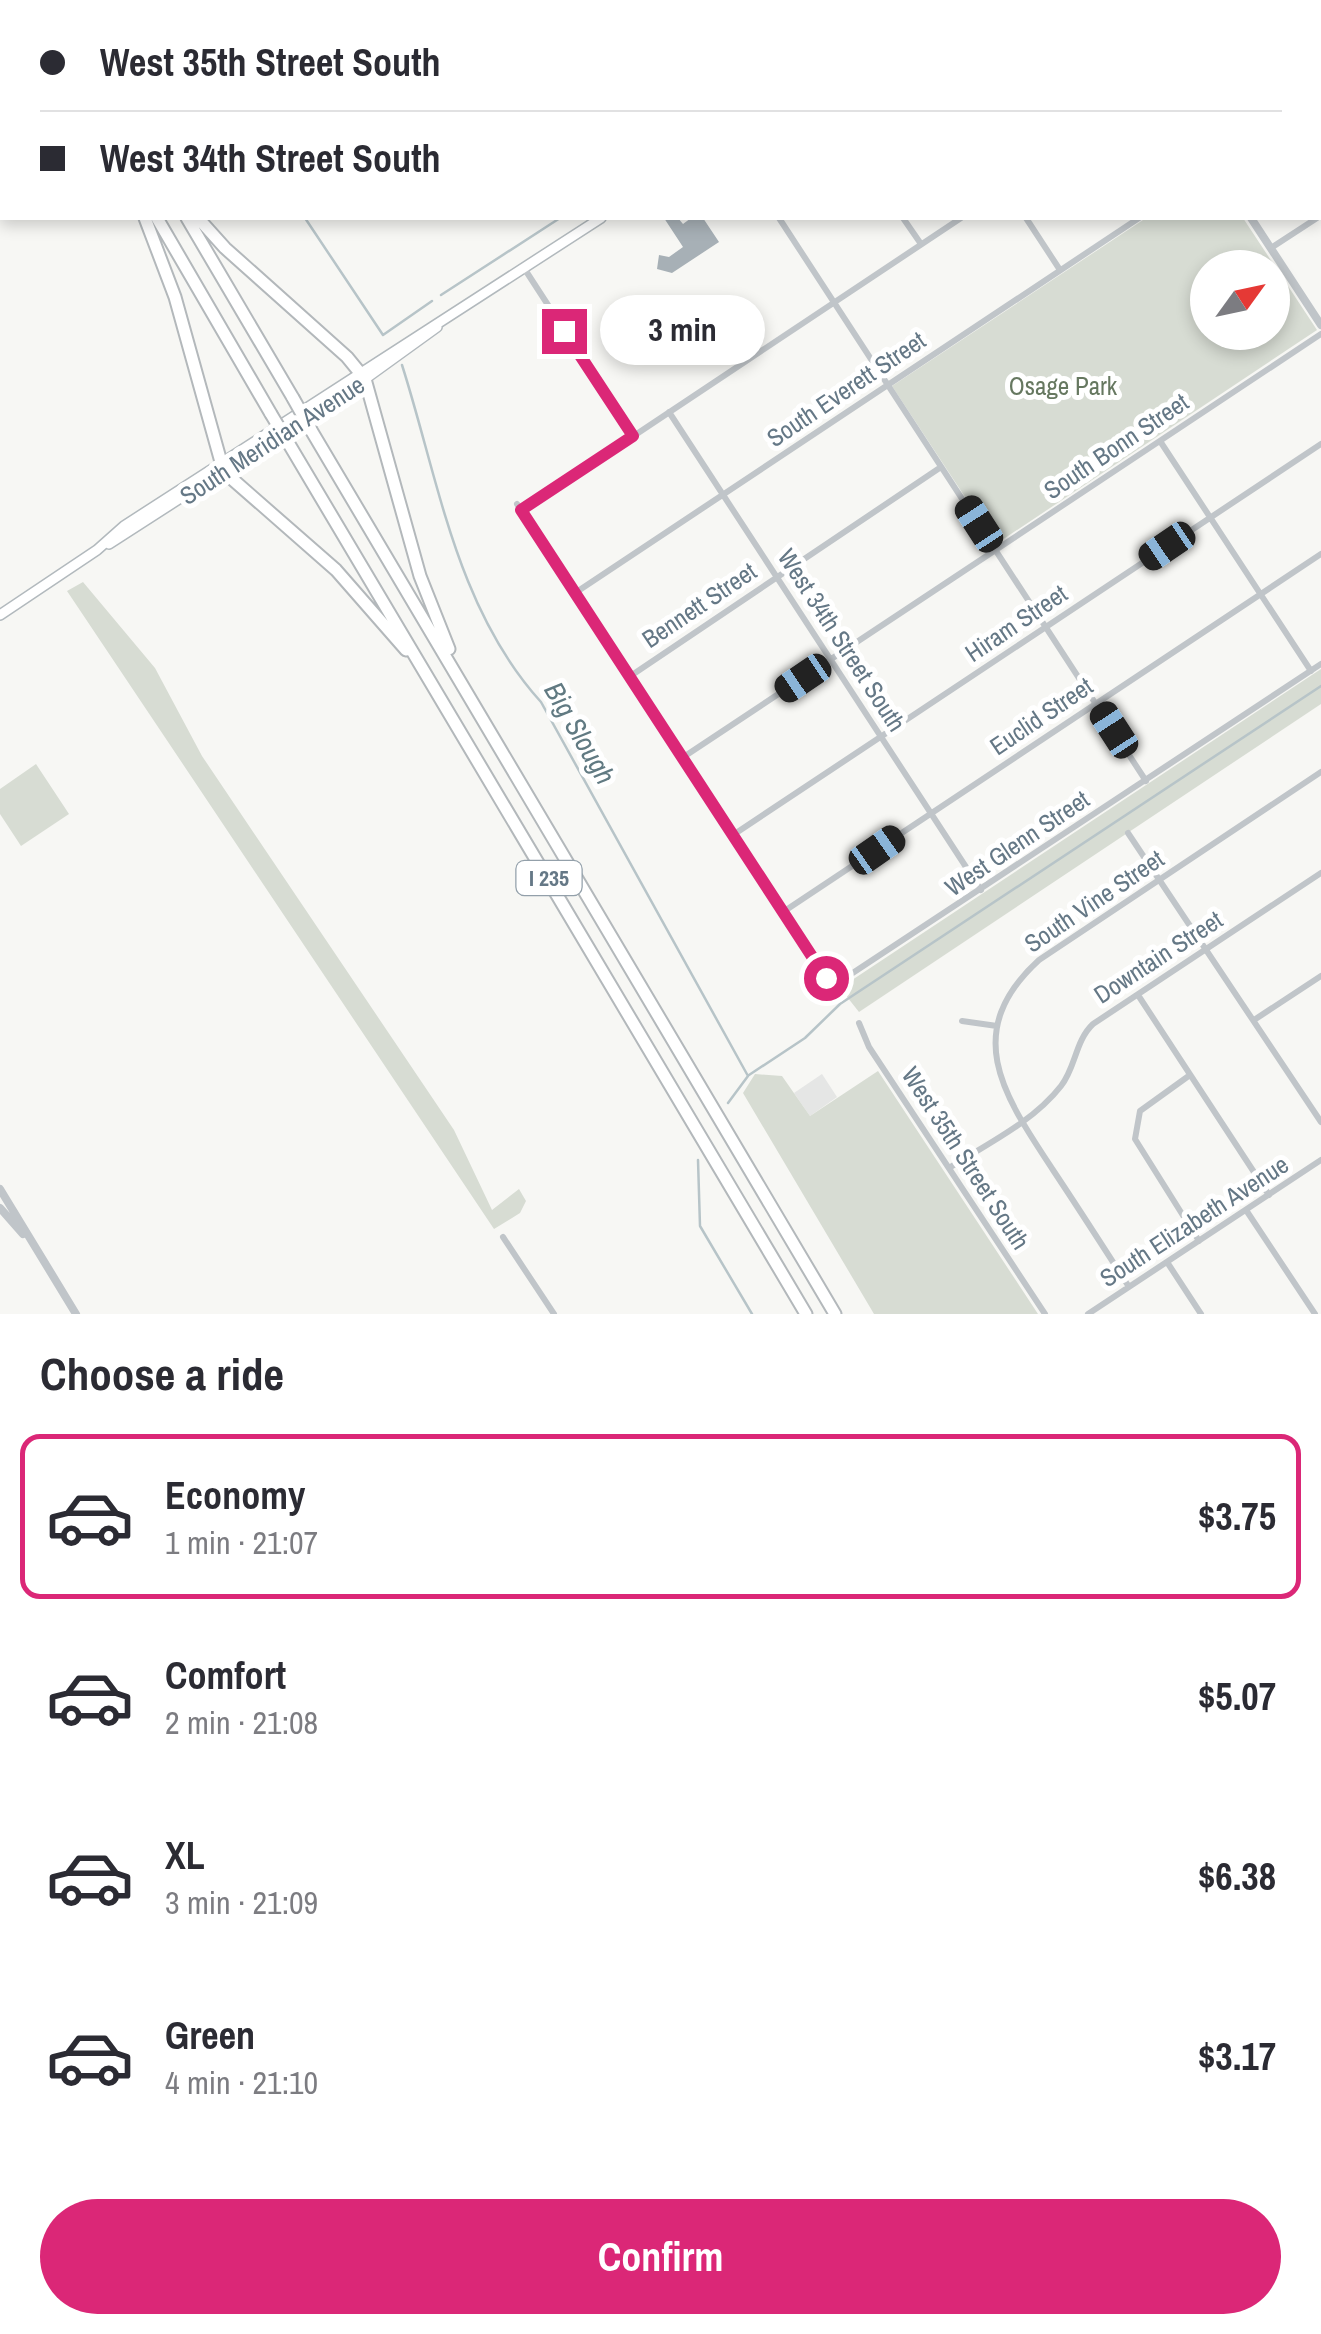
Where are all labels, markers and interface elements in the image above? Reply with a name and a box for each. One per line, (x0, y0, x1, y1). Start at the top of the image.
text: West 35th Street South (100, 37, 441, 88)
text: West 34th Street South (100, 133, 441, 184)
north arrow (1190, 250, 1290, 350)
map controls (1190, 250, 1290, 350)
callout: 3 min (599, 296, 764, 366)
text: 3 min (648, 308, 717, 351)
route end (542, 309, 587, 354)
street label: South Everett Street (760, 323, 932, 455)
street label: South Meridian Avenue (173, 367, 371, 513)
park label: Osage Park (1009, 369, 1118, 403)
street label: South Bonn Street (1037, 385, 1195, 507)
car (950, 491, 1008, 557)
car (1134, 517, 1200, 575)
street label: West 34th Street South (770, 542, 914, 738)
street label: Bennett Street (635, 554, 763, 656)
street label: Hiram Street (958, 576, 1074, 670)
car (770, 649, 836, 707)
street label: Euclid Street (983, 669, 1099, 763)
water label: Big Slough (535, 675, 625, 791)
car (1085, 697, 1143, 763)
street label: West Glenn Street (938, 782, 1096, 904)
car (844, 821, 910, 879)
street label: South Vine Street (1018, 842, 1171, 960)
road number: I 235 (516, 861, 582, 895)
street label: Downtain Street (1087, 903, 1229, 1011)
route start (804, 956, 849, 1001)
street label: West 35th Street South (894, 1060, 1038, 1256)
street label: South Elizabeth Avenue (1093, 1147, 1295, 1295)
text: Choose a ride (40, 1343, 284, 1404)
text: Economy (165, 1470, 305, 1521)
icon: car (45, 1472, 135, 1562)
text: $3.75 (1198, 1491, 1276, 1542)
text: 1 min · 21:07 (165, 1521, 318, 1564)
text: Comfort (165, 1650, 286, 1701)
icon: car (45, 1652, 135, 1742)
text: $5.07 (1198, 1671, 1276, 1722)
text: 2 min · 21:08 (165, 1701, 318, 1744)
text: XL (165, 1830, 205, 1881)
icon: car (45, 1832, 135, 1922)
text: $6.38 (1198, 1851, 1276, 1902)
text: 3 min · 21:09 (165, 1881, 318, 1924)
text: Green (165, 2010, 255, 2061)
icon: car (45, 2012, 135, 2102)
text: $3.17 (1198, 2031, 1276, 2082)
text: 4 min · 21:10 (165, 2061, 318, 2104)
button: Confirm (40, 2199, 1281, 2314)

